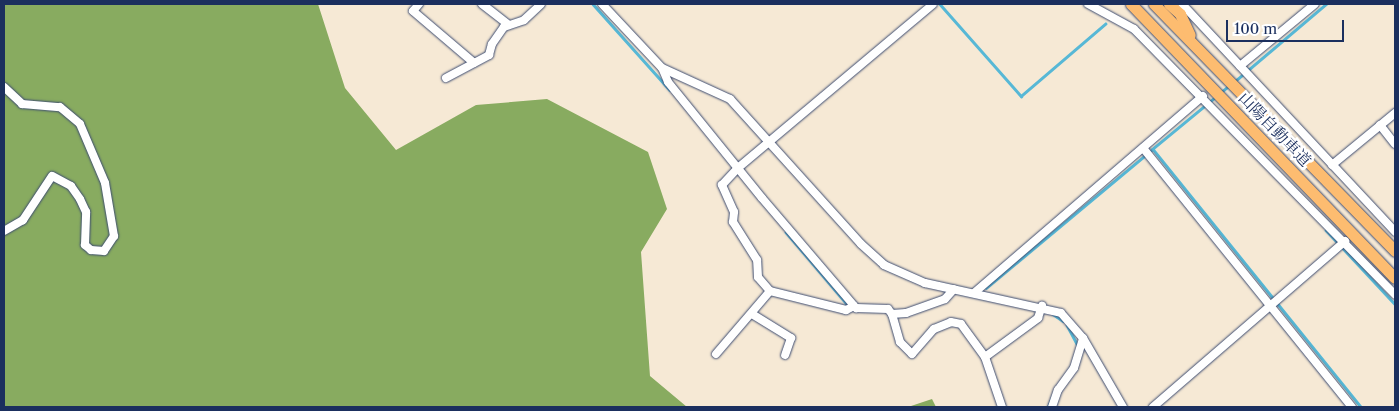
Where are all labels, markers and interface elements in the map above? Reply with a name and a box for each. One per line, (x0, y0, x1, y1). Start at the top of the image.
scale bar (1229, 10, 1346, 42)
text: 100 m (1234, 19, 1277, 38)
street label: 山陽自動車道 (1235, 88, 1315, 170)

